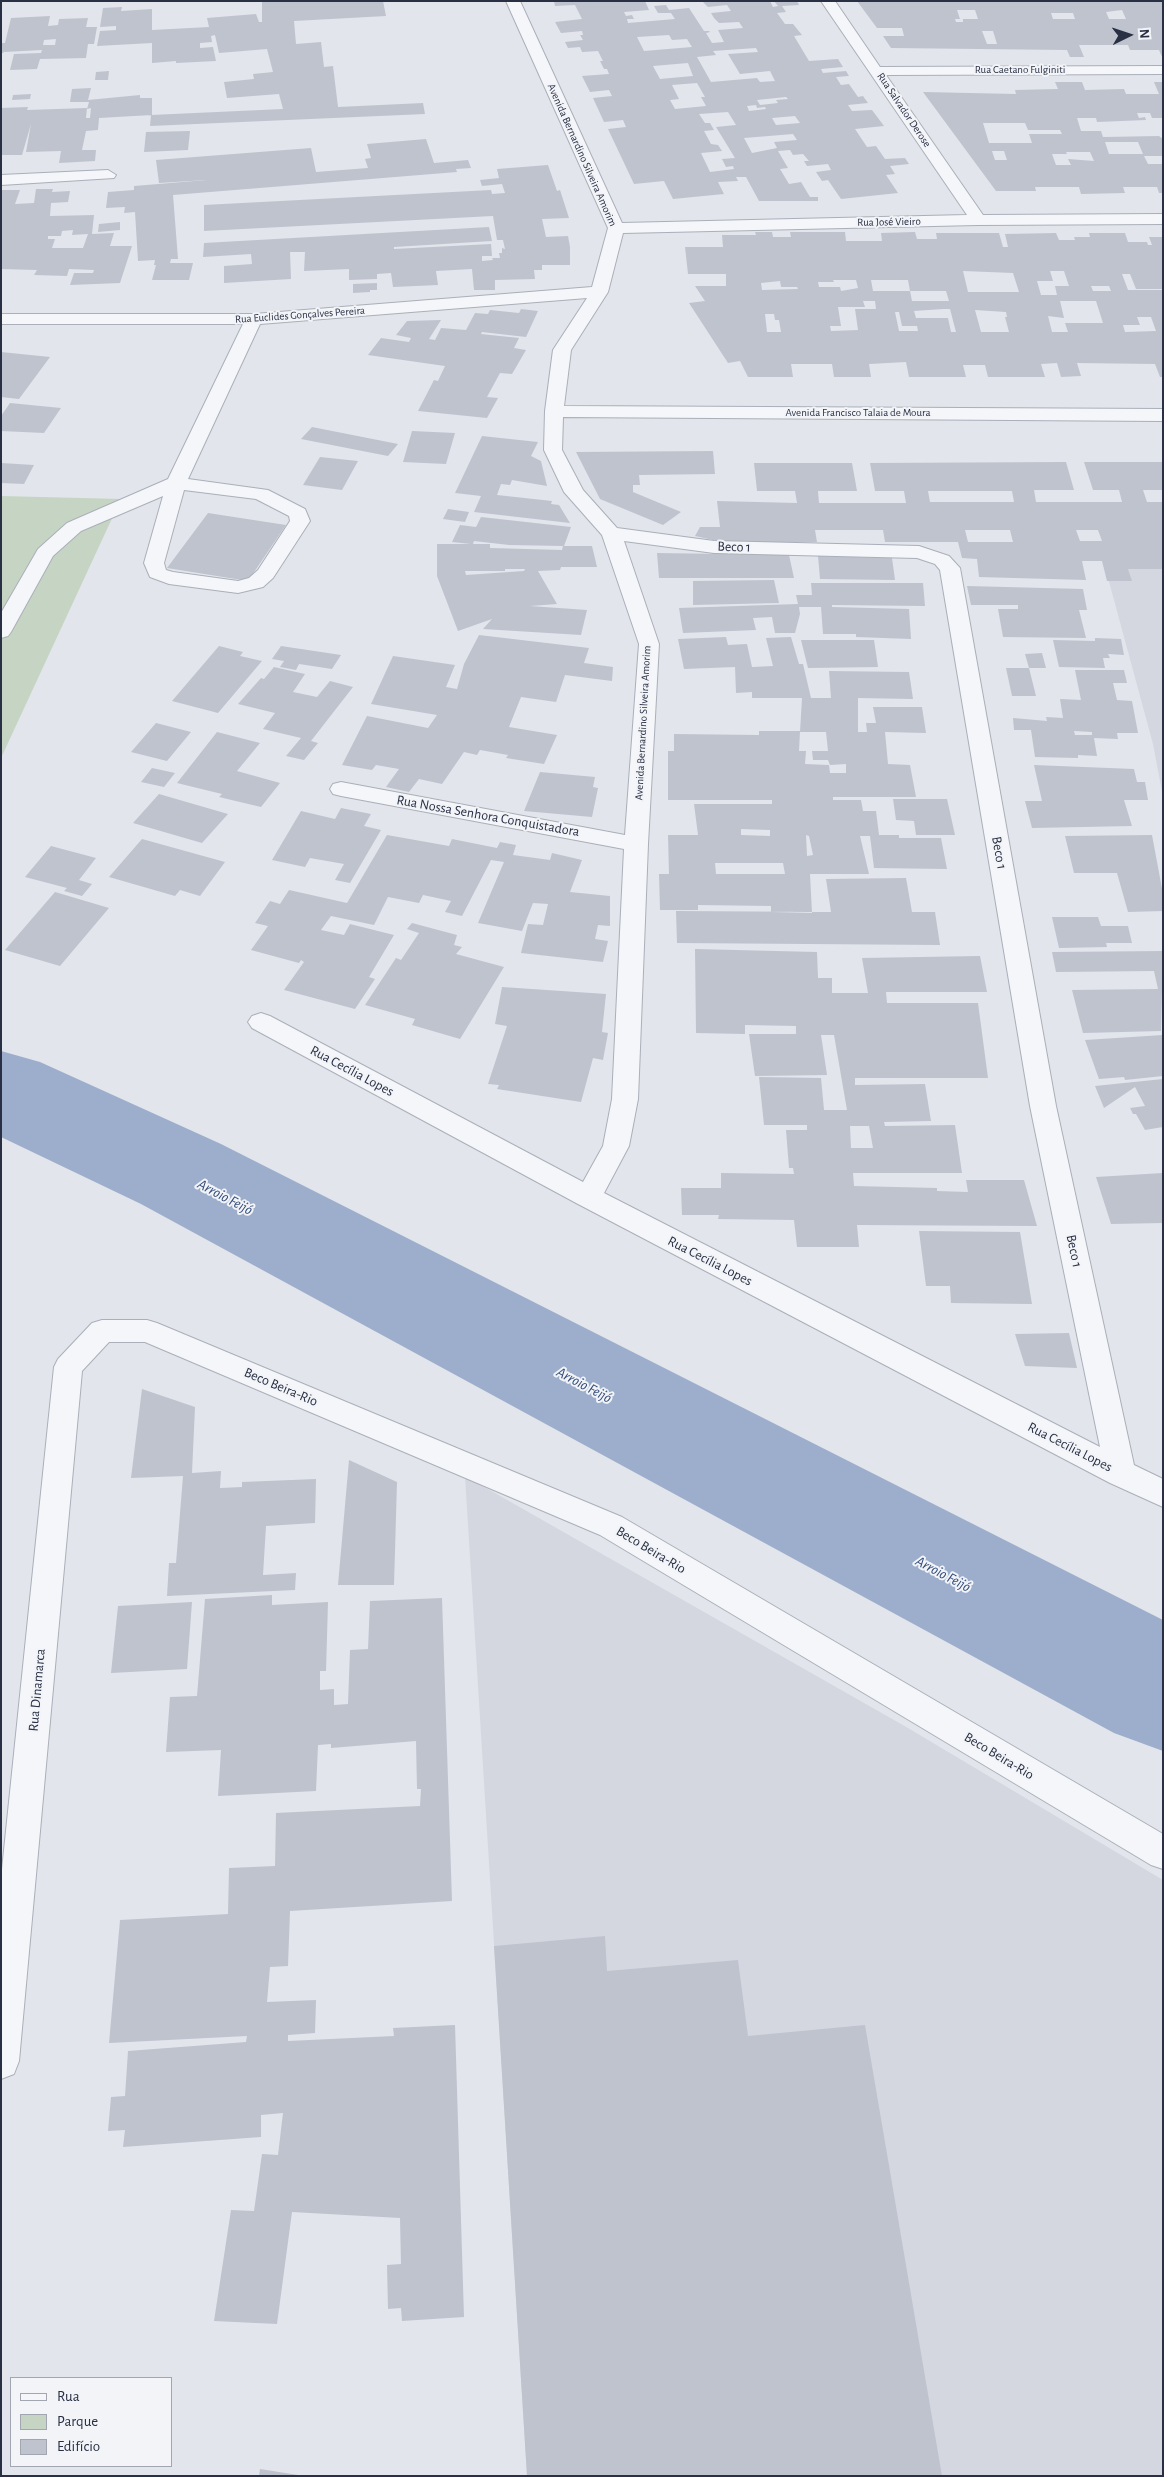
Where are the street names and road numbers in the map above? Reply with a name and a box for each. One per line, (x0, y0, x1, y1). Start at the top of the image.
street label: Rua Caetano Fulginiti (975, 63, 1065, 77)
street label: Rua Salvador Derose (874, 70, 934, 150)
street label: Avenida Bernardino Silveira Amorim (544, 82, 620, 228)
street label: Rua José Vieiro (857, 215, 921, 229)
street label: Rua Euclides Gonçalves Pereira (235, 304, 365, 326)
street label: Avenida Francisco Talaia de Moura (785, 406, 931, 420)
street label: Beco 1 (717, 538, 751, 556)
street label: Avenida Bernardino Silveira Amorim (632, 645, 654, 801)
street label: Rua Nossa Senhora Conquistadora (395, 792, 581, 840)
street label: Beco 1 (988, 835, 1010, 871)
street label: Rua Cecília Lopes (307, 1042, 397, 1100)
street label: Rua Cecília Lopes (665, 1233, 755, 1289)
street label: Beco 1 (1062, 1233, 1086, 1269)
street label: Beco Beira-Rio (242, 1364, 320, 1410)
street label: Rua Cecília Lopes (1025, 1419, 1115, 1475)
street label: Beco Beira-Rio (613, 1523, 689, 1577)
street label: Rua Dinamarca (25, 1648, 49, 1732)
street label: Beco Beira-Rio (961, 1729, 1037, 1783)

